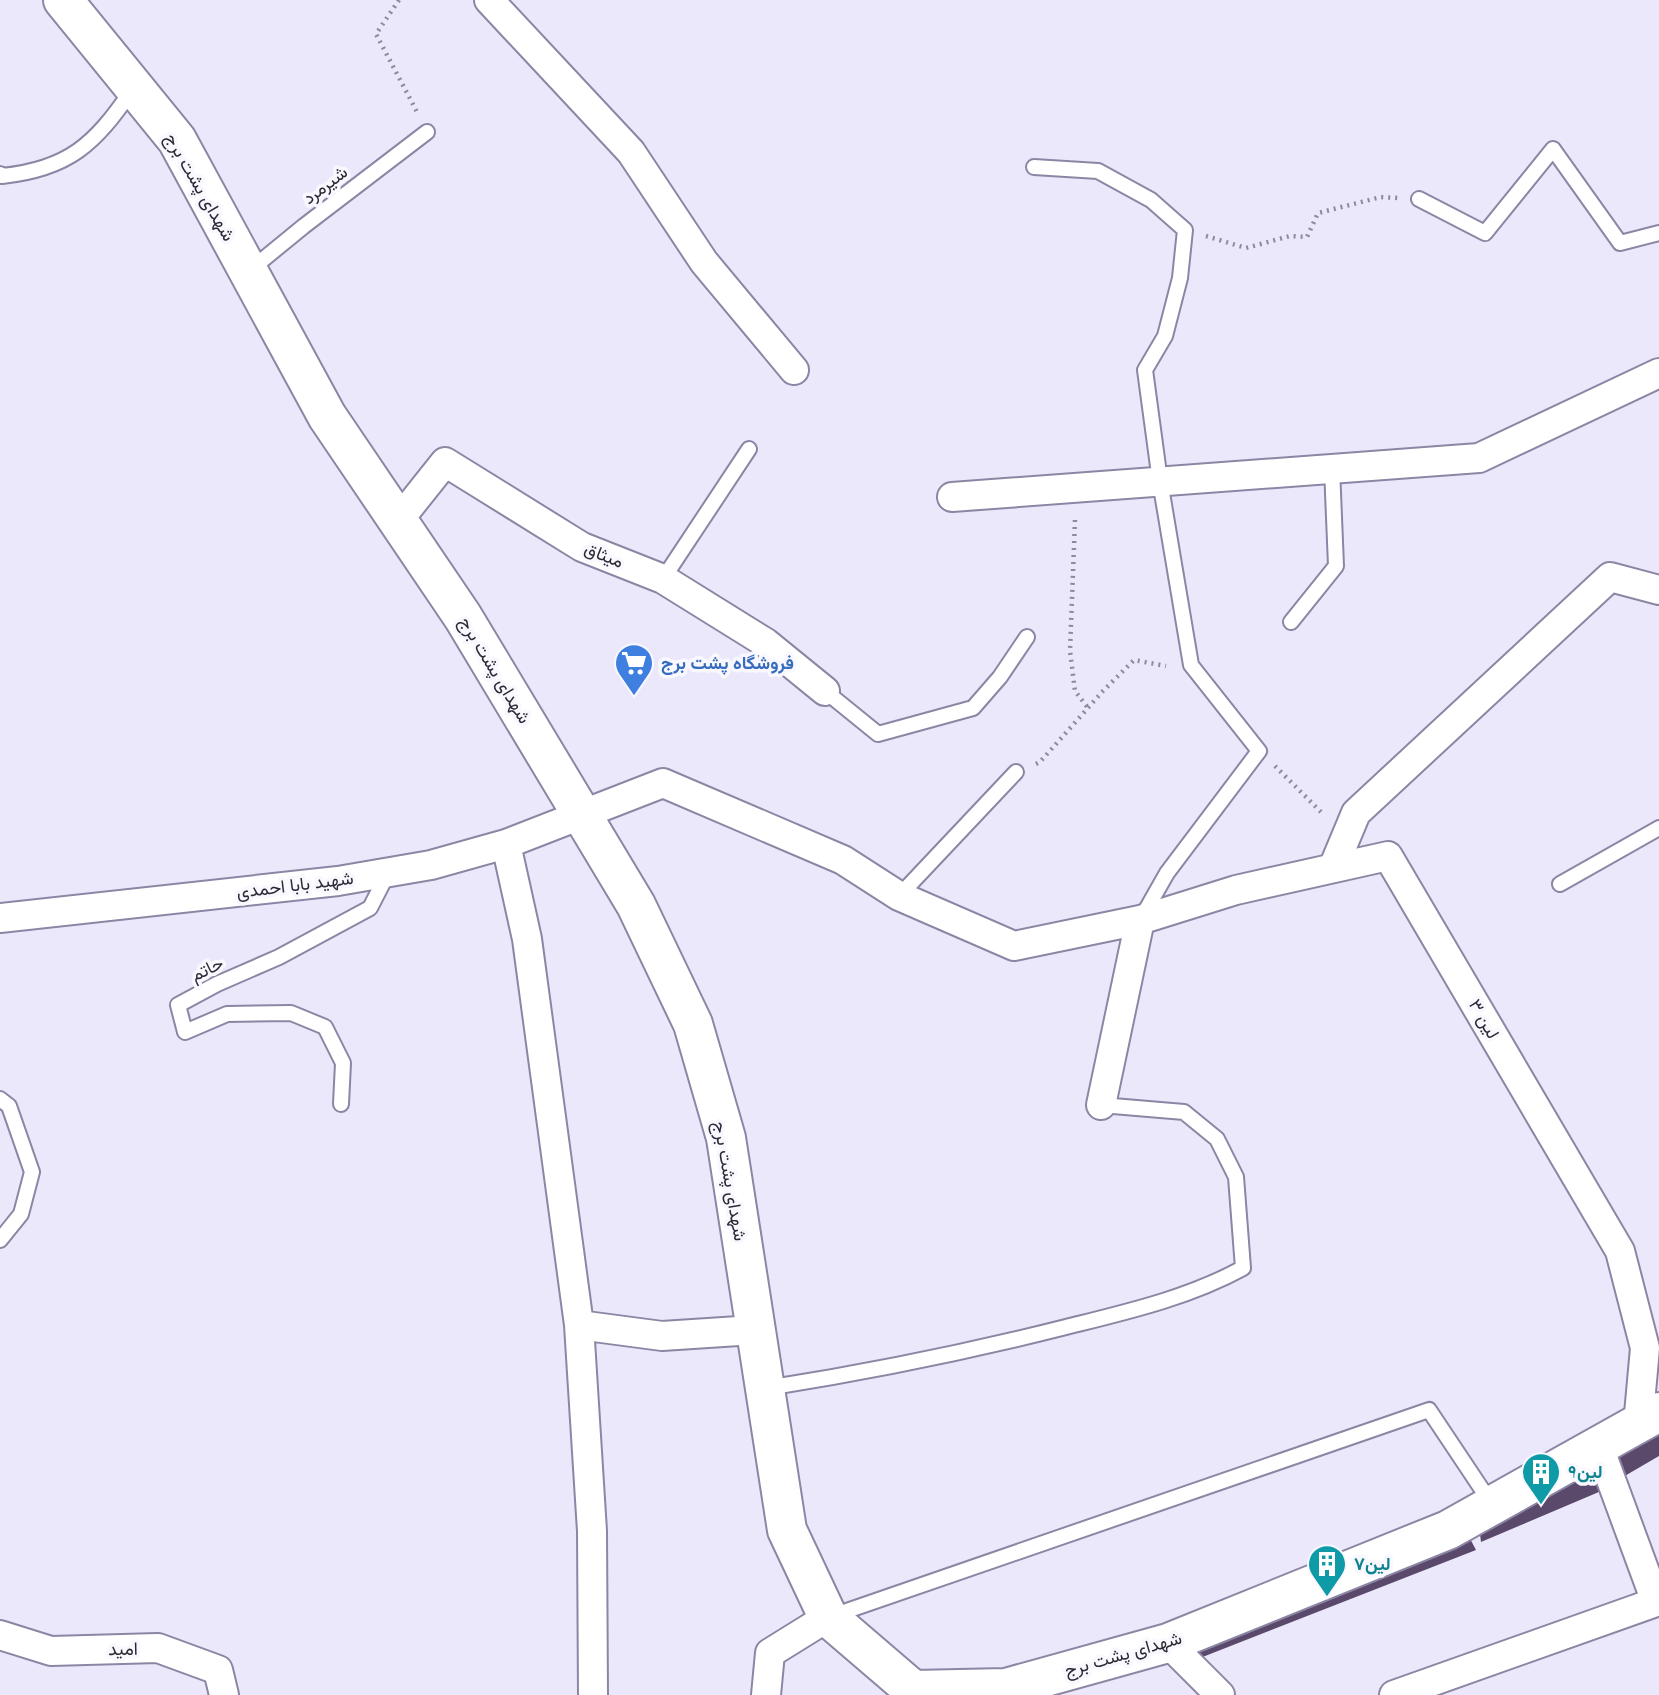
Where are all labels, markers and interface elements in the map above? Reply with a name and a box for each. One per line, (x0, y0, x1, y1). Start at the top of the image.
street label: شهدای پشت برج (156, 129, 241, 247)
street label: شیرمرد (298, 160, 355, 213)
street label: میثاق (579, 536, 627, 577)
street label: شهدای پشت برج (450, 612, 536, 730)
supermarket icon: فروشگاه پشت برج (613, 642, 655, 697)
place label: فروشگاه پشت برج (661, 651, 794, 679)
street label: شهید بابا احمدی (235, 866, 355, 908)
street label: حاتم (187, 951, 229, 991)
street label: لین ۳ (1460, 995, 1505, 1045)
street label: شهدای پشت برج (704, 1119, 752, 1243)
building icon: لین۹ (1520, 1451, 1562, 1506)
place label: لین۹ (1568, 1460, 1603, 1488)
building icon: لین۷ (1306, 1543, 1348, 1598)
place label: لین۷ (1354, 1552, 1391, 1580)
street label: شهدای پشت برج (1061, 1626, 1186, 1686)
street label: امید (108, 1637, 138, 1665)

